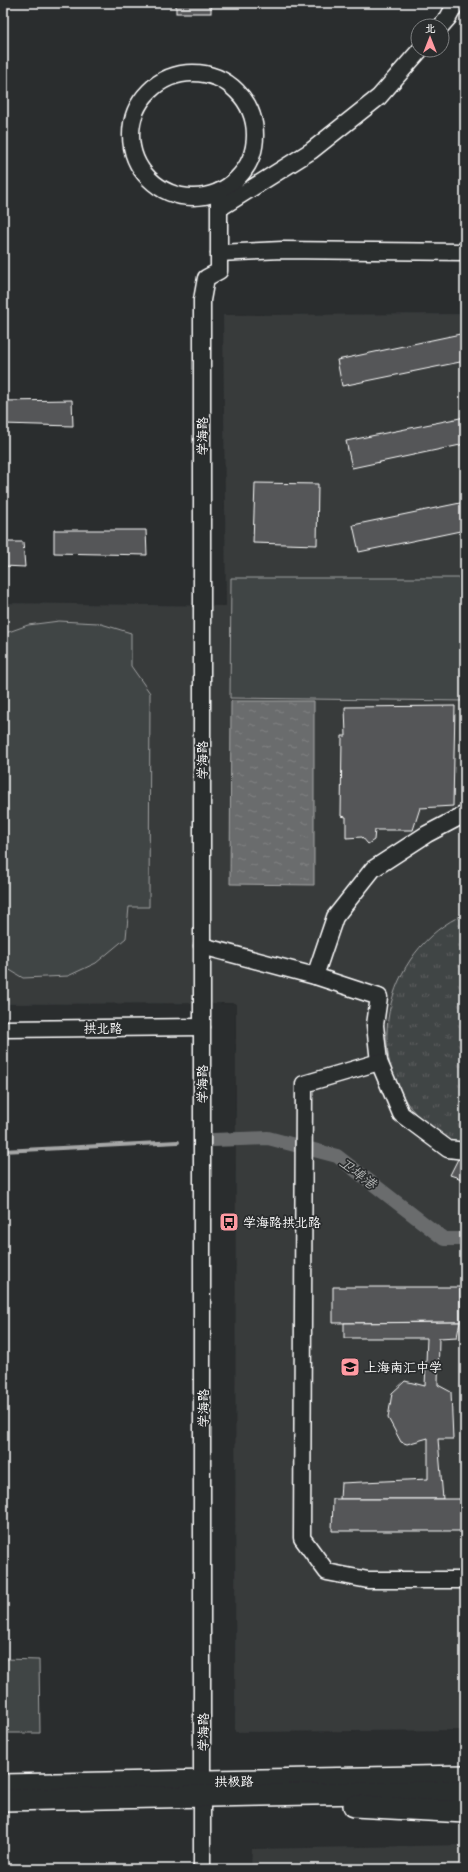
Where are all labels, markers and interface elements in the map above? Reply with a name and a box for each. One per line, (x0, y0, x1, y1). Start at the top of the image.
north arrow (410, 18, 450, 58)
text: 北 (425, 22, 436, 38)
street label: 学海路 (195, 416, 214, 456)
street label: 学海路 (195, 740, 214, 780)
street label: 拱北路 (83, 1021, 123, 1040)
street label: 学海路 (195, 1064, 214, 1104)
water label: 卫埠港 (334, 1154, 381, 1196)
bus stop icon: 学海路拱北路 (218, 1211, 240, 1233)
place label: 学海路拱北路 (243, 1215, 321, 1234)
school or university icon: 上海南汇中学 (339, 1356, 361, 1378)
place label: 上海南汇中学 (364, 1360, 442, 1379)
street label: 学海路 (196, 1388, 215, 1428)
street label: 学海路 (196, 1712, 215, 1752)
street label: 拱极路 (214, 1774, 254, 1793)

